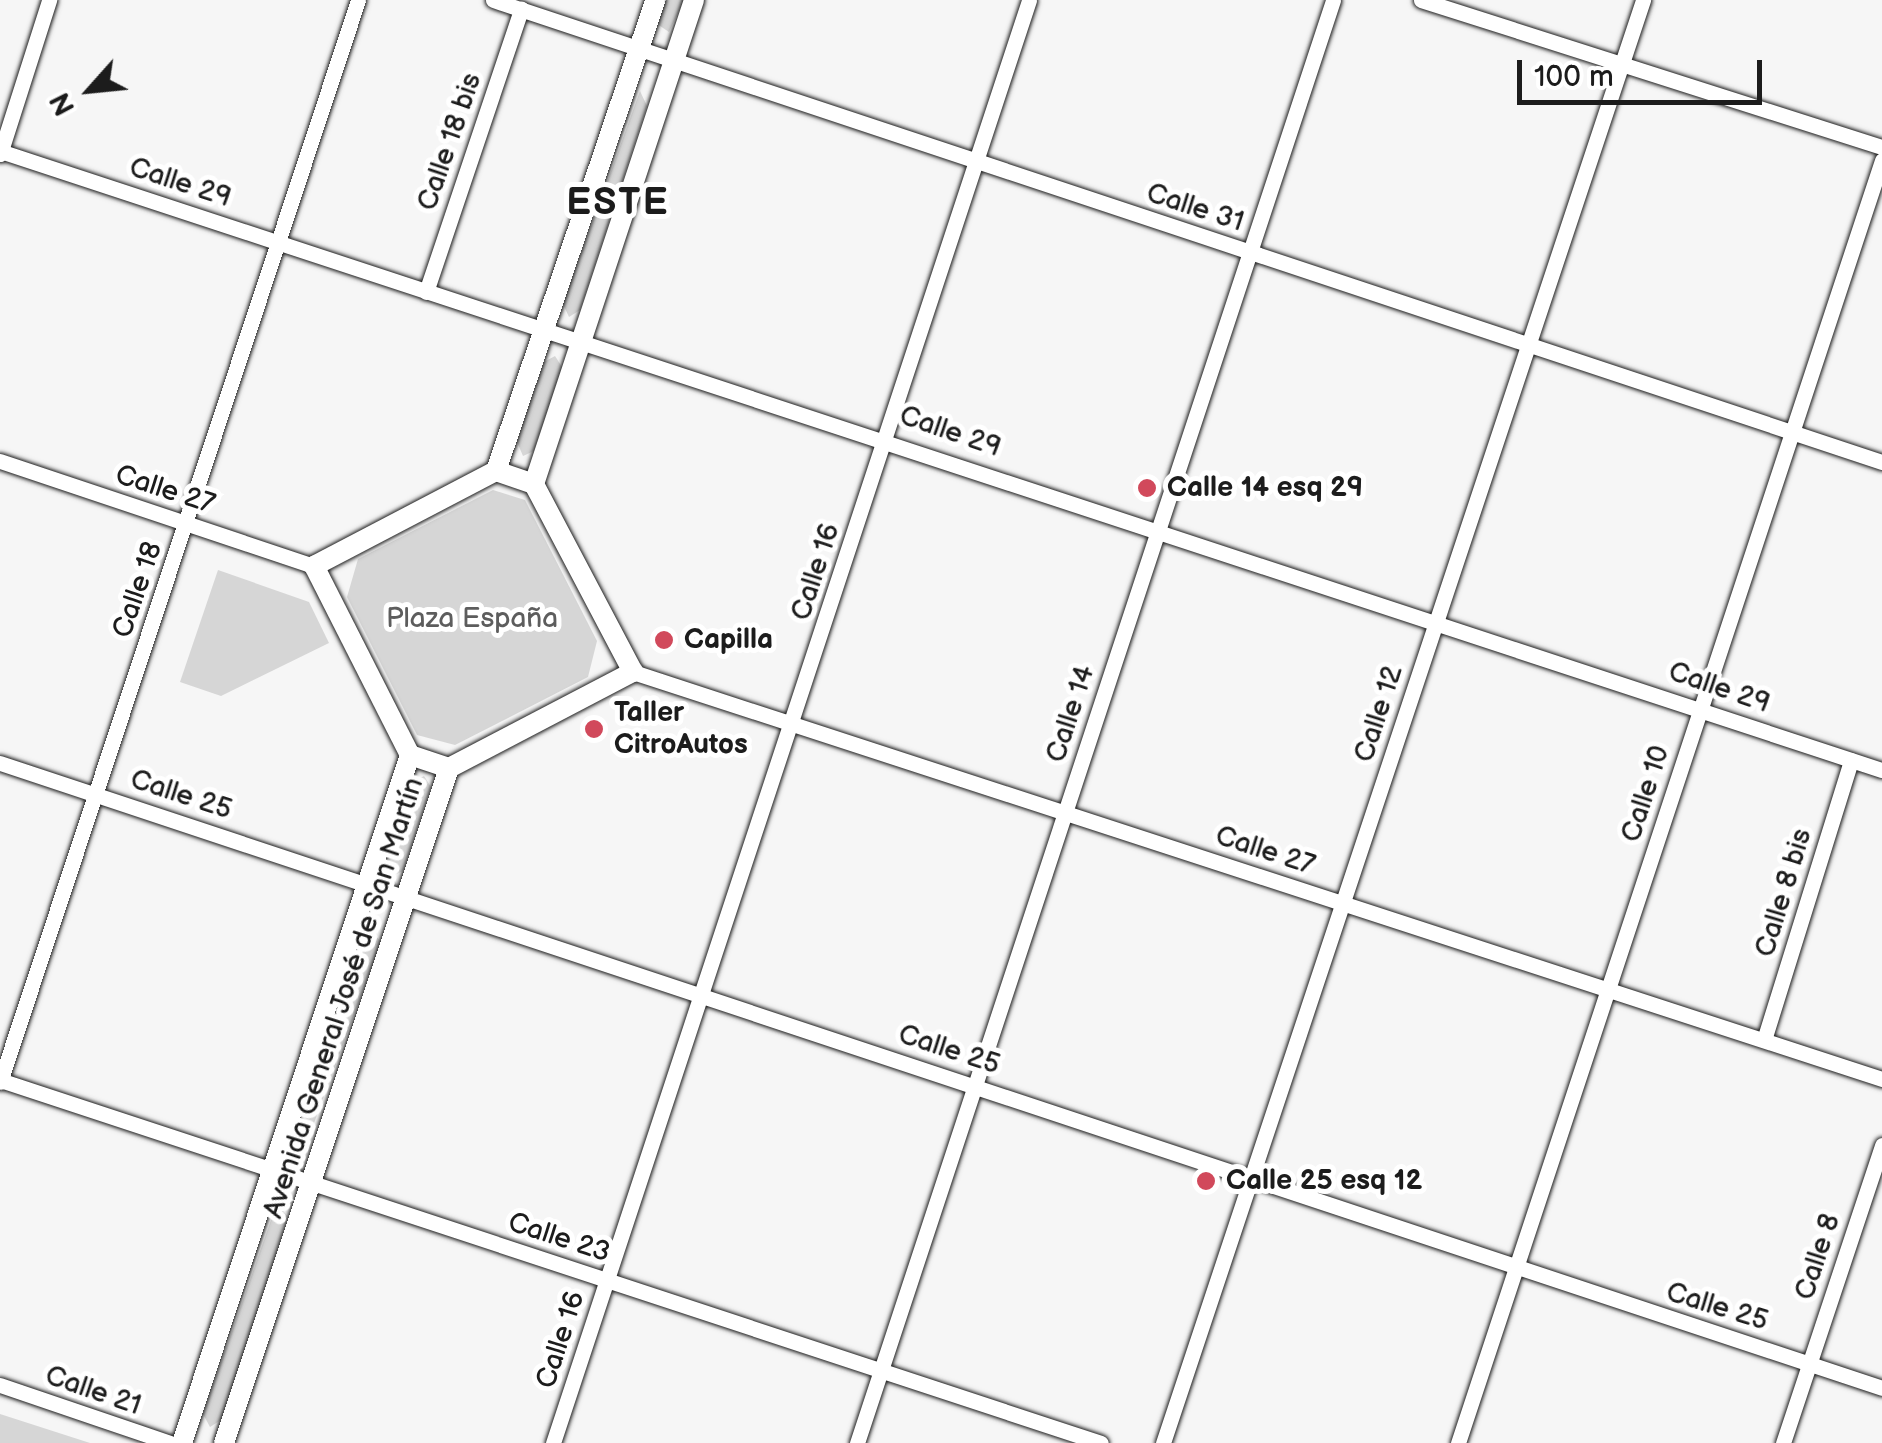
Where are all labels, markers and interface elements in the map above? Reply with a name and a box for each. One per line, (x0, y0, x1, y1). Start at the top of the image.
north arrow (40, 40, 140, 140)
scale bar (1522, 40, 1767, 102)
text: 100 m (1534, 59, 1614, 95)
street label: Calle 18 bis (411, 69, 489, 215)
text: N (43, 87, 82, 121)
street label: Calle 29 (125, 151, 235, 215)
street label: Calle 31 (1142, 177, 1248, 239)
district label: ESTE (566, 180, 670, 226)
street label: Calle 29 (895, 399, 1005, 465)
street label: Calle 27 (111, 458, 219, 522)
place label: Calle 14 esq 29 (1167, 471, 1363, 505)
marker: Calle 14 esq 29 (1136, 477, 1158, 499)
street label: Calle 16 (785, 519, 847, 625)
street label: Calle 18 (106, 538, 170, 642)
park label: Plaza España (386, 602, 558, 636)
place label: Capilla (684, 623, 773, 657)
marker: Capilla (653, 629, 675, 651)
street label: Calle 29 (1664, 655, 1774, 721)
street label: Calle 14 (1040, 661, 1102, 767)
street label: Calle 12 (1348, 661, 1410, 767)
place label: Taller CitroAutos (614, 696, 748, 762)
marker: Taller CitroAutos (583, 718, 605, 740)
street label: Calle 10 (1615, 741, 1677, 847)
street label: Calle 25 (126, 763, 236, 827)
street label: Avenida General José de San Martín (256, 773, 432, 1223)
street label: Calle 27 (1211, 819, 1319, 883)
street label: Calle 8 bis (1749, 825, 1819, 961)
street label: Calle 25 (894, 1018, 1004, 1082)
place label: Calle 25 esq 12 (1226, 1164, 1422, 1198)
marker: Calle 25 esq 12 (1195, 1170, 1217, 1192)
street label: Calle 23 (504, 1206, 614, 1270)
street label: Calle 8 (1788, 1210, 1848, 1304)
street label: Calle 25 (1662, 1276, 1772, 1338)
street label: Calle 16 (530, 1287, 592, 1393)
street label: Calle 21 (41, 1359, 145, 1423)

